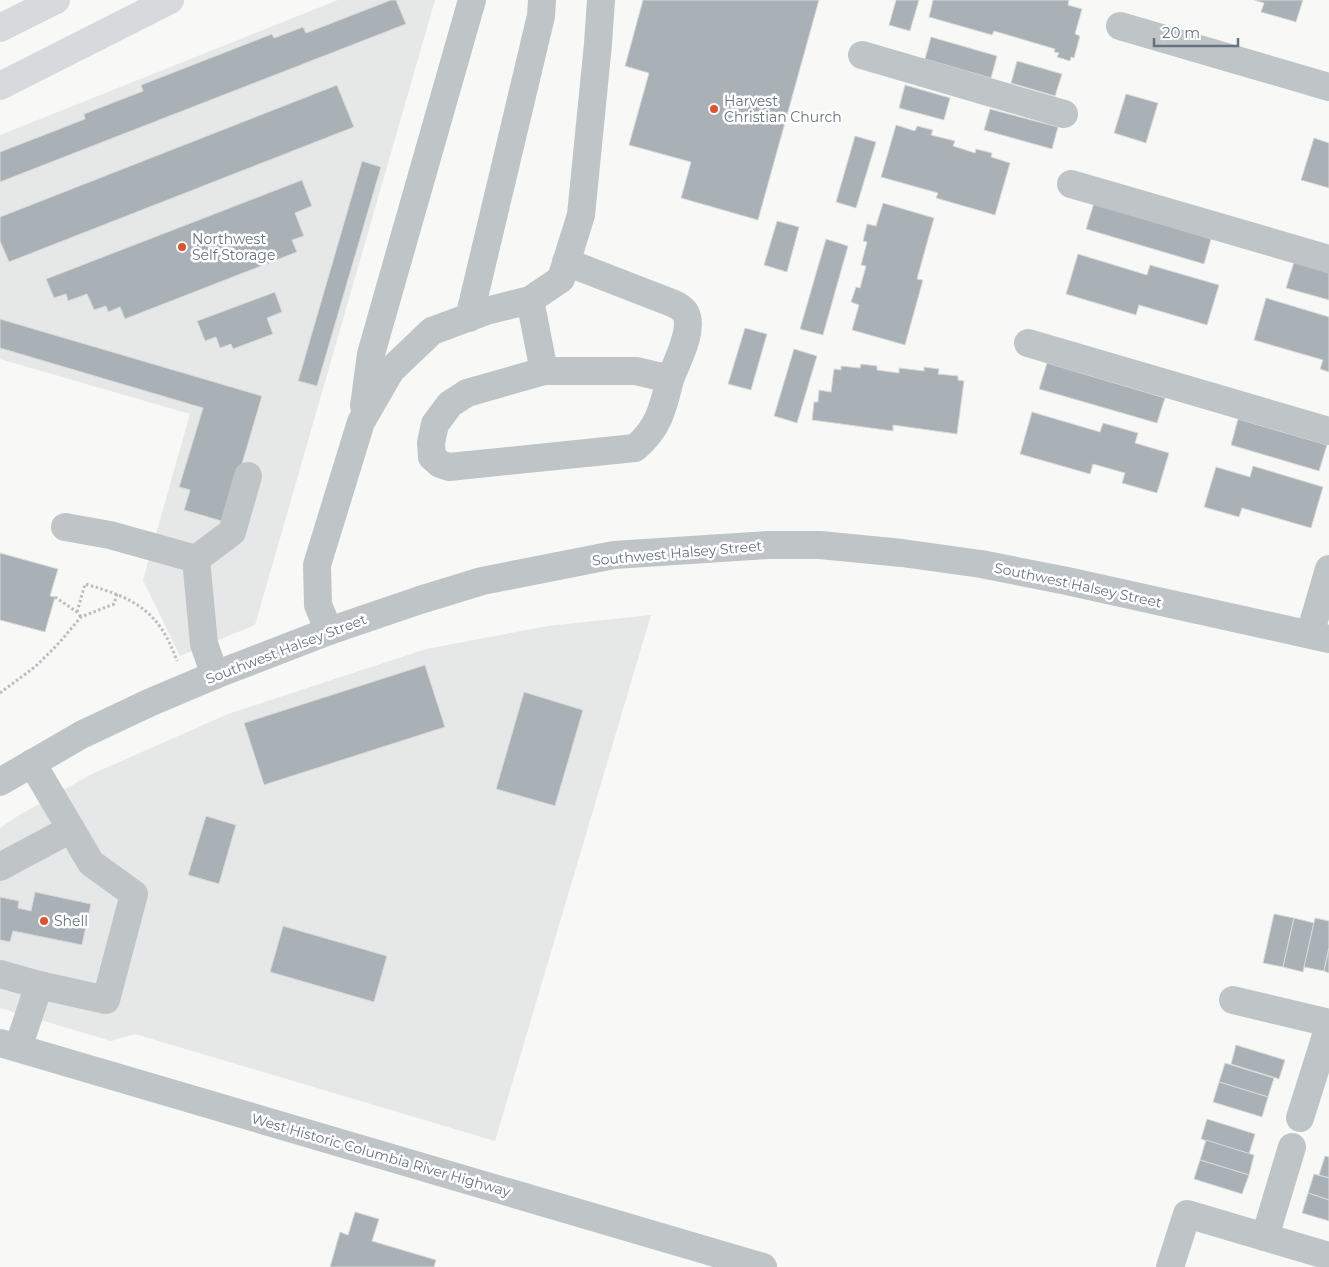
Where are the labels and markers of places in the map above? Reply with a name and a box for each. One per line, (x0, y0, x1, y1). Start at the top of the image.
place label: Harvest Christian Church (724, 92, 842, 126)
marker: Harvest Christian Church (708, 103, 720, 115)
place label: Northwest Self Storage (192, 230, 275, 264)
marker: Northwest Self Storage (176, 241, 188, 253)
place label: Shell (54, 912, 88, 930)
marker: Shell (38, 915, 50, 927)

